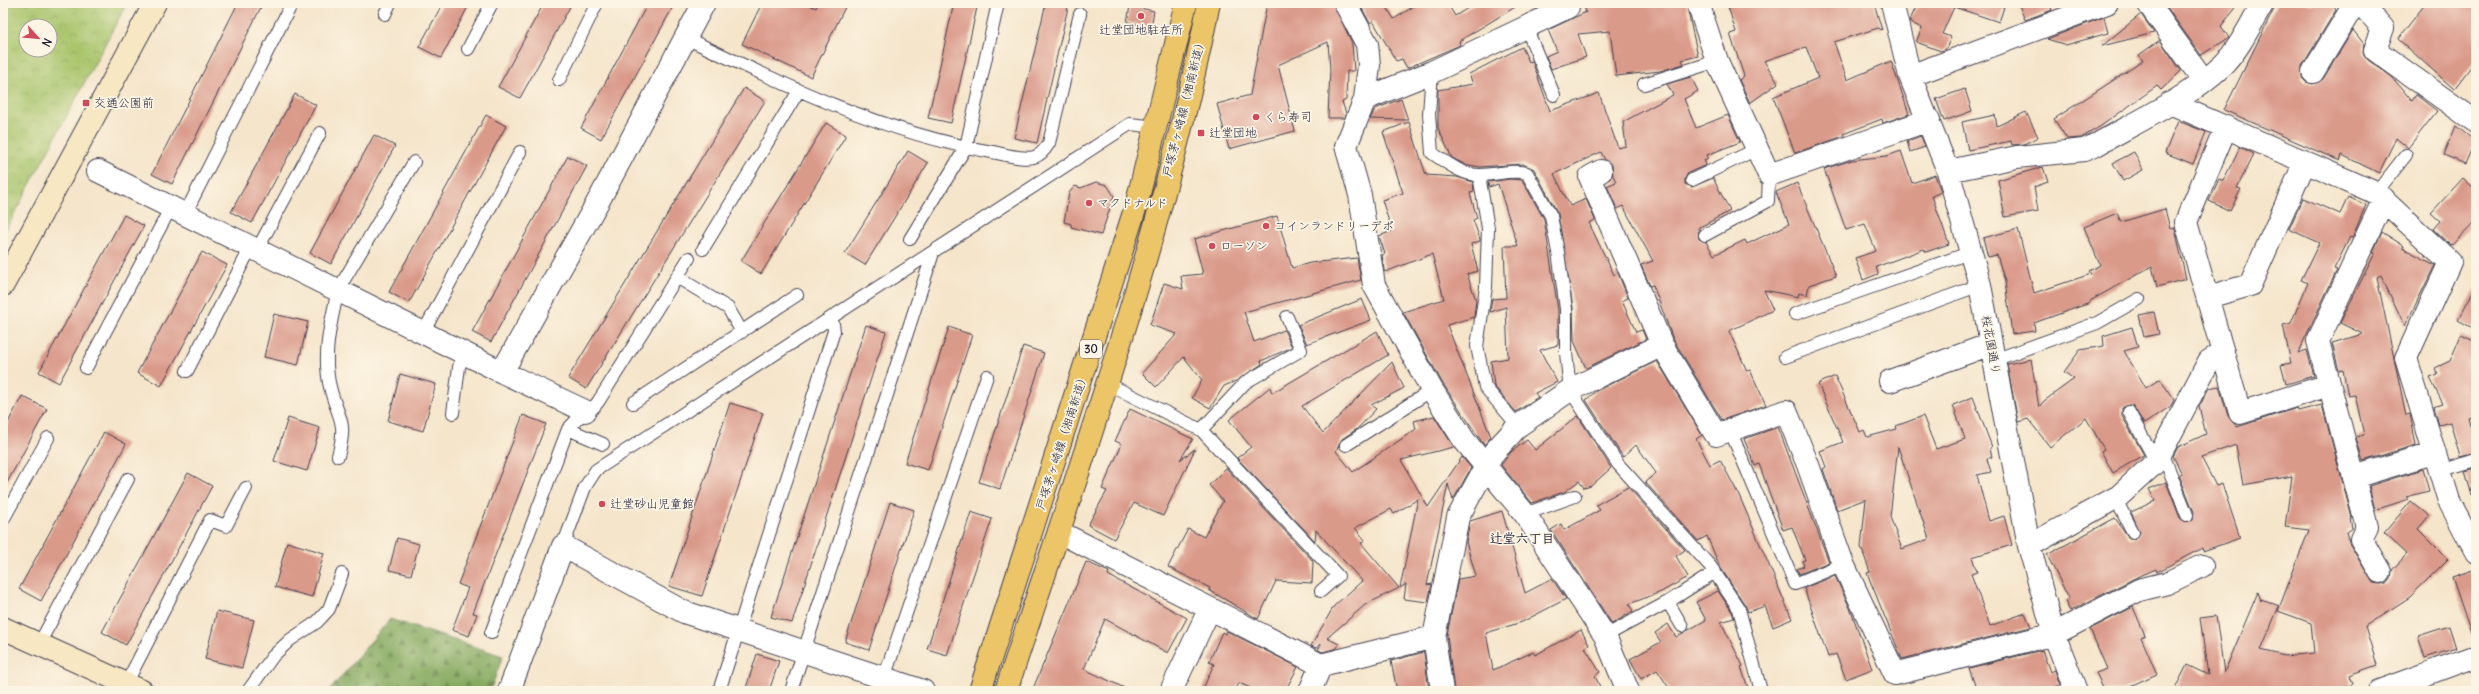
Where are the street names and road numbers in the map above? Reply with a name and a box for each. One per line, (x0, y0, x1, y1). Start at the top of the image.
street label: 戸塚茅ヶ崎線（湘南新道） (1159, 35, 1208, 179)
street label: 桜花園通り (1979, 314, 2004, 376)
road number: 30 (1080, 340, 1102, 358)
street label: 戸塚茅ヶ崎線（湘南新道） (1032, 370, 1091, 512)

